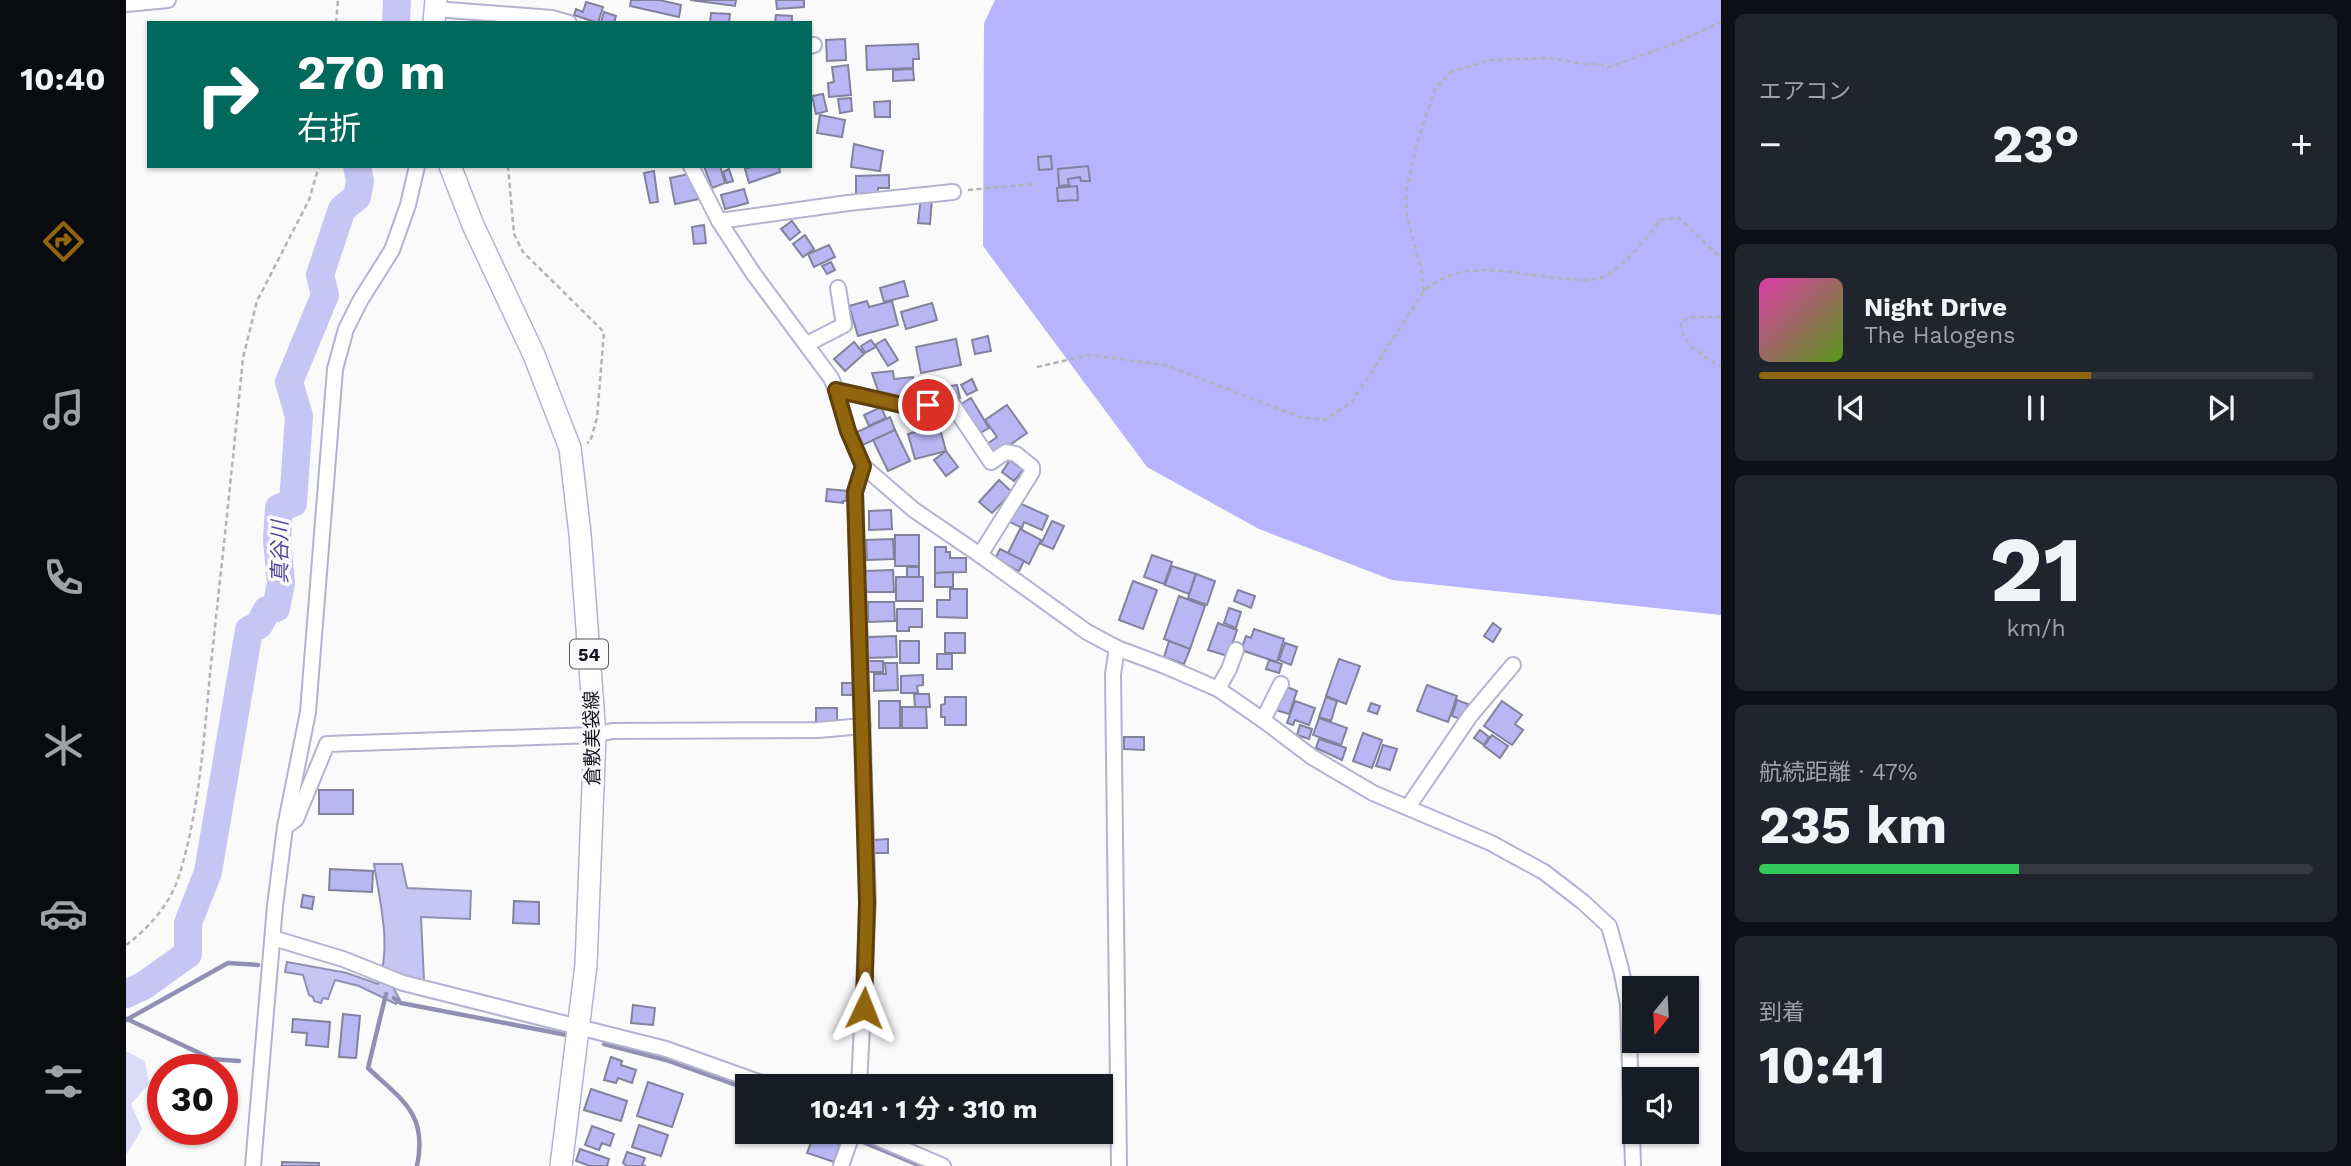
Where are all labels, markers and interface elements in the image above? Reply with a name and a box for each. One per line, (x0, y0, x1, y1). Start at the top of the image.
text: 270 m (297, 43, 446, 101)
icon: right (182, 49, 273, 140)
text: 10:40 (20, 60, 106, 98)
text: エアコン (1759, 78, 1851, 105)
text: 右折 (297, 109, 361, 147)
text: 23° (1992, 114, 2080, 175)
text: − (1759, 122, 1782, 166)
text: + (2290, 122, 2313, 166)
icon: directions (39, 217, 88, 266)
text: Night Drive (1864, 292, 2007, 322)
text: The Halogens (1864, 322, 2015, 349)
pin (898, 375, 958, 435)
icon: music (39, 385, 88, 434)
icon: arrive (909, 386, 947, 424)
icon: previous (1832, 389, 1870, 427)
icon: pause (2017, 389, 2055, 427)
icon: next (2202, 389, 2240, 427)
text: 21 (1989, 516, 2083, 623)
water label: 真谷川 (267, 519, 292, 584)
icon: phone (39, 553, 88, 602)
text: km/h (2006, 615, 2066, 642)
road number: 54 (570, 640, 608, 668)
street label: 倉敷美袋線 (580, 690, 604, 786)
icon: climate (39, 721, 88, 770)
text: 航続距離 · 47% (1759, 759, 1917, 786)
text: 235 km (1759, 795, 1947, 856)
icon: car (39, 889, 88, 938)
position arrow (827, 971, 901, 1045)
north arrow (1622, 976, 1699, 1054)
map controls (1622, 976, 1699, 1144)
text: 到着 (1759, 999, 1805, 1026)
text: 10:41 (1759, 1035, 1885, 1096)
speed limit sign: 30 (147, 1054, 238, 1145)
icon: filters (39, 1057, 88, 1106)
button: sound (1622, 1067, 1699, 1144)
text: 10:41 · 1 分 · 310 m (811, 1094, 1037, 1124)

